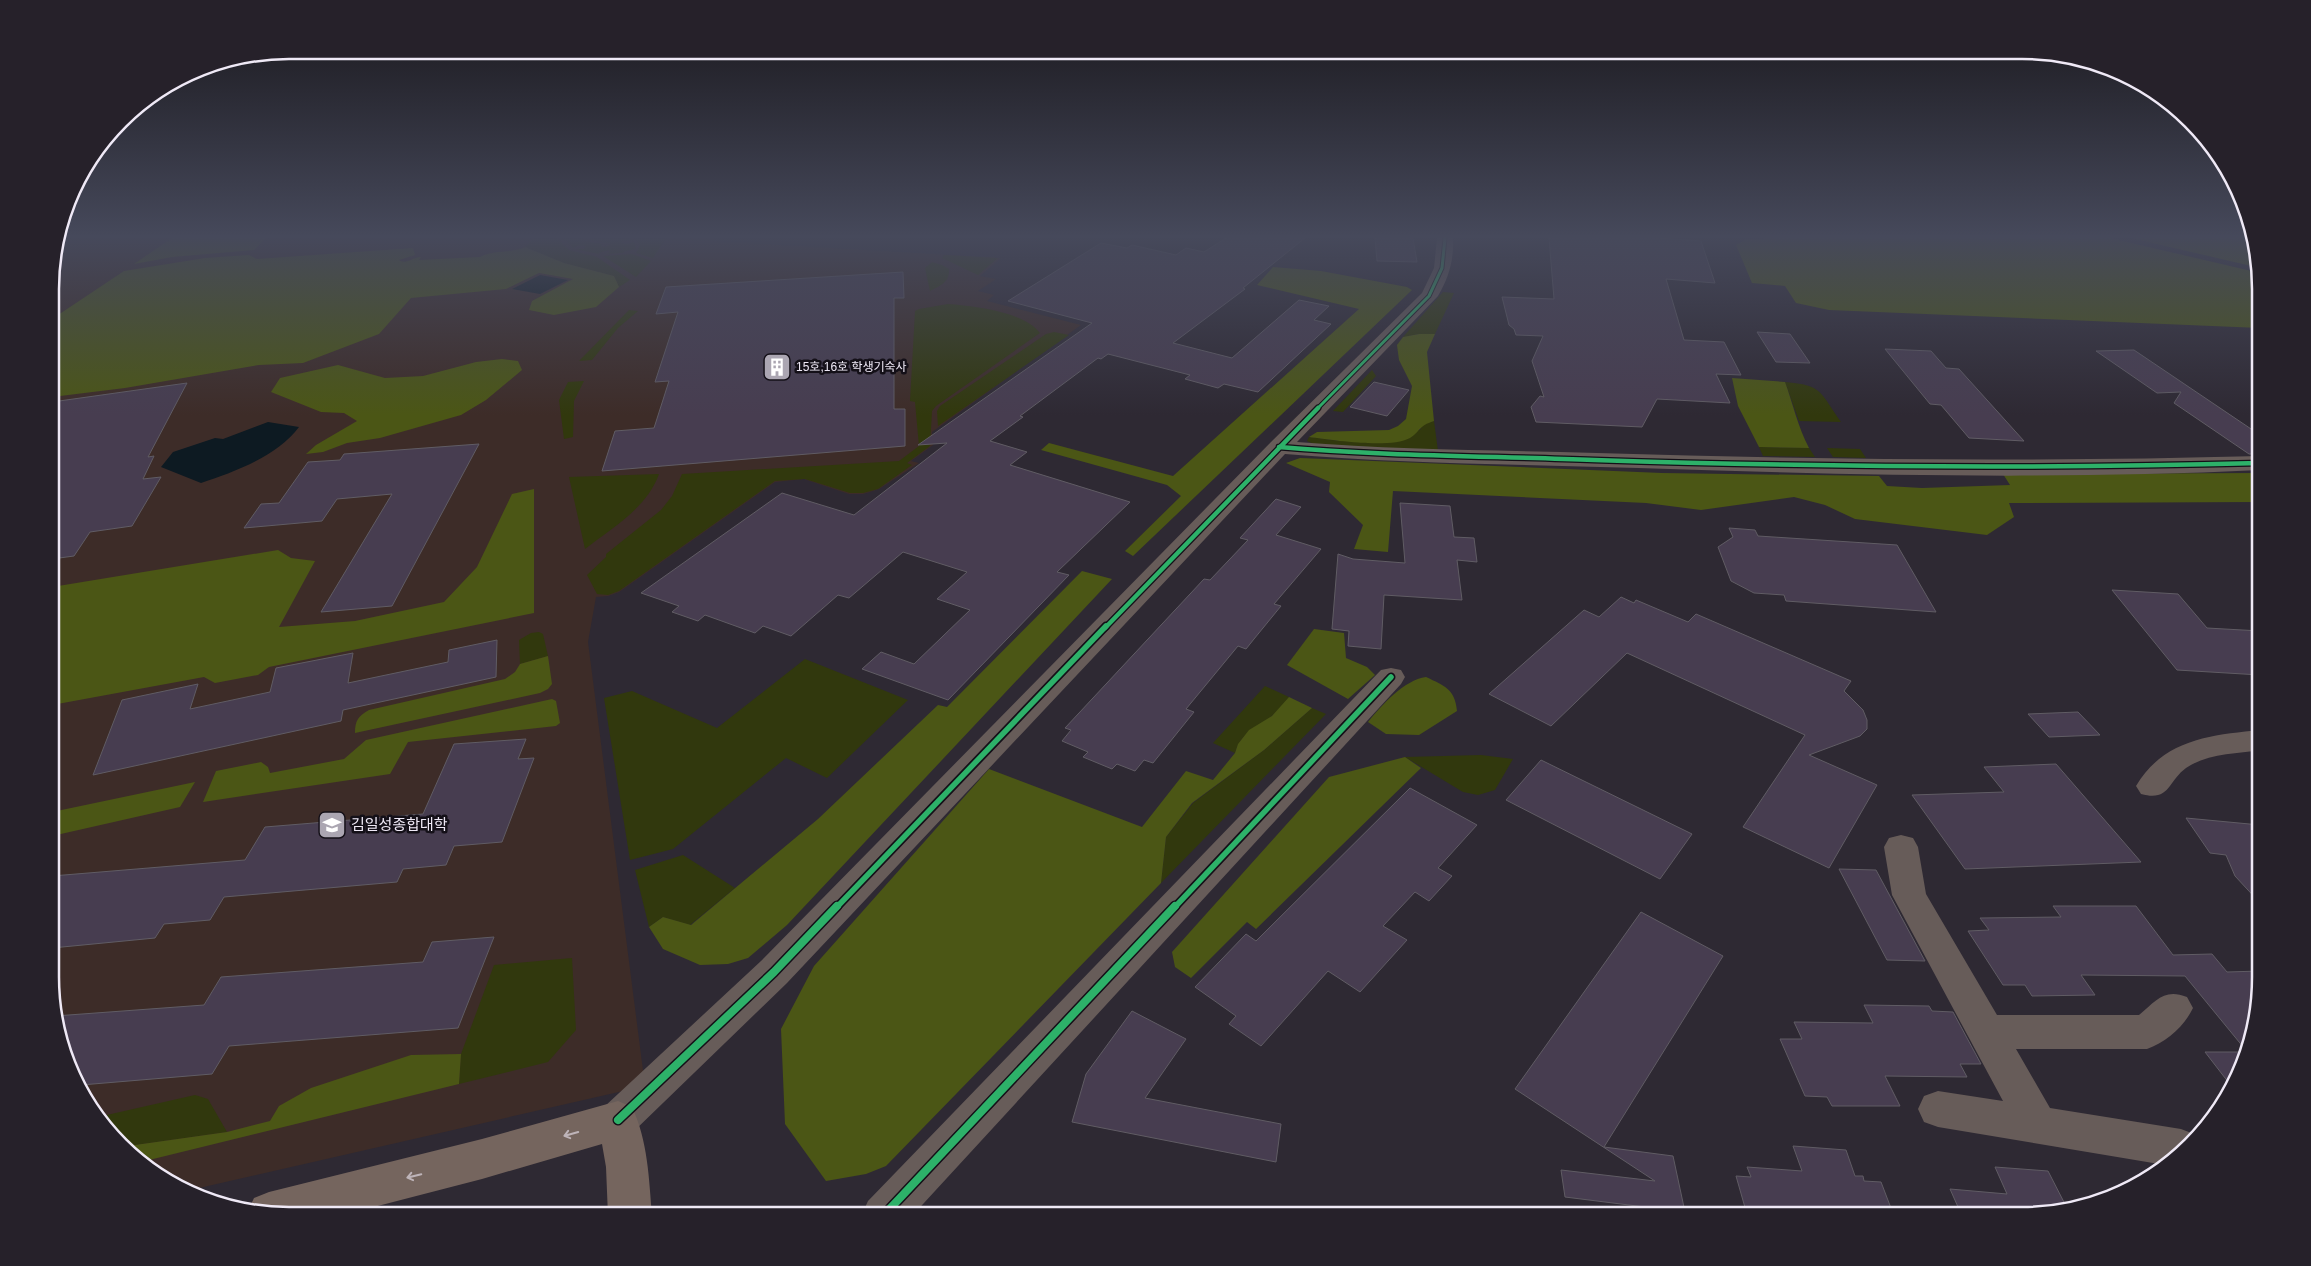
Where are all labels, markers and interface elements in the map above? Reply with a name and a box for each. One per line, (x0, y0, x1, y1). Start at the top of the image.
building icon: 15호,16호 학생기숙사 (762, 352, 792, 382)
place label: 15호,16호 학생기숙사 (796, 360, 907, 374)
school or university icon: 김일성종합대학 (317, 810, 347, 840)
place label: 김일성종합대학 (351, 816, 448, 833)
one-way arrow (564, 1129, 580, 1139)
one-way arrow (407, 1172, 423, 1182)

